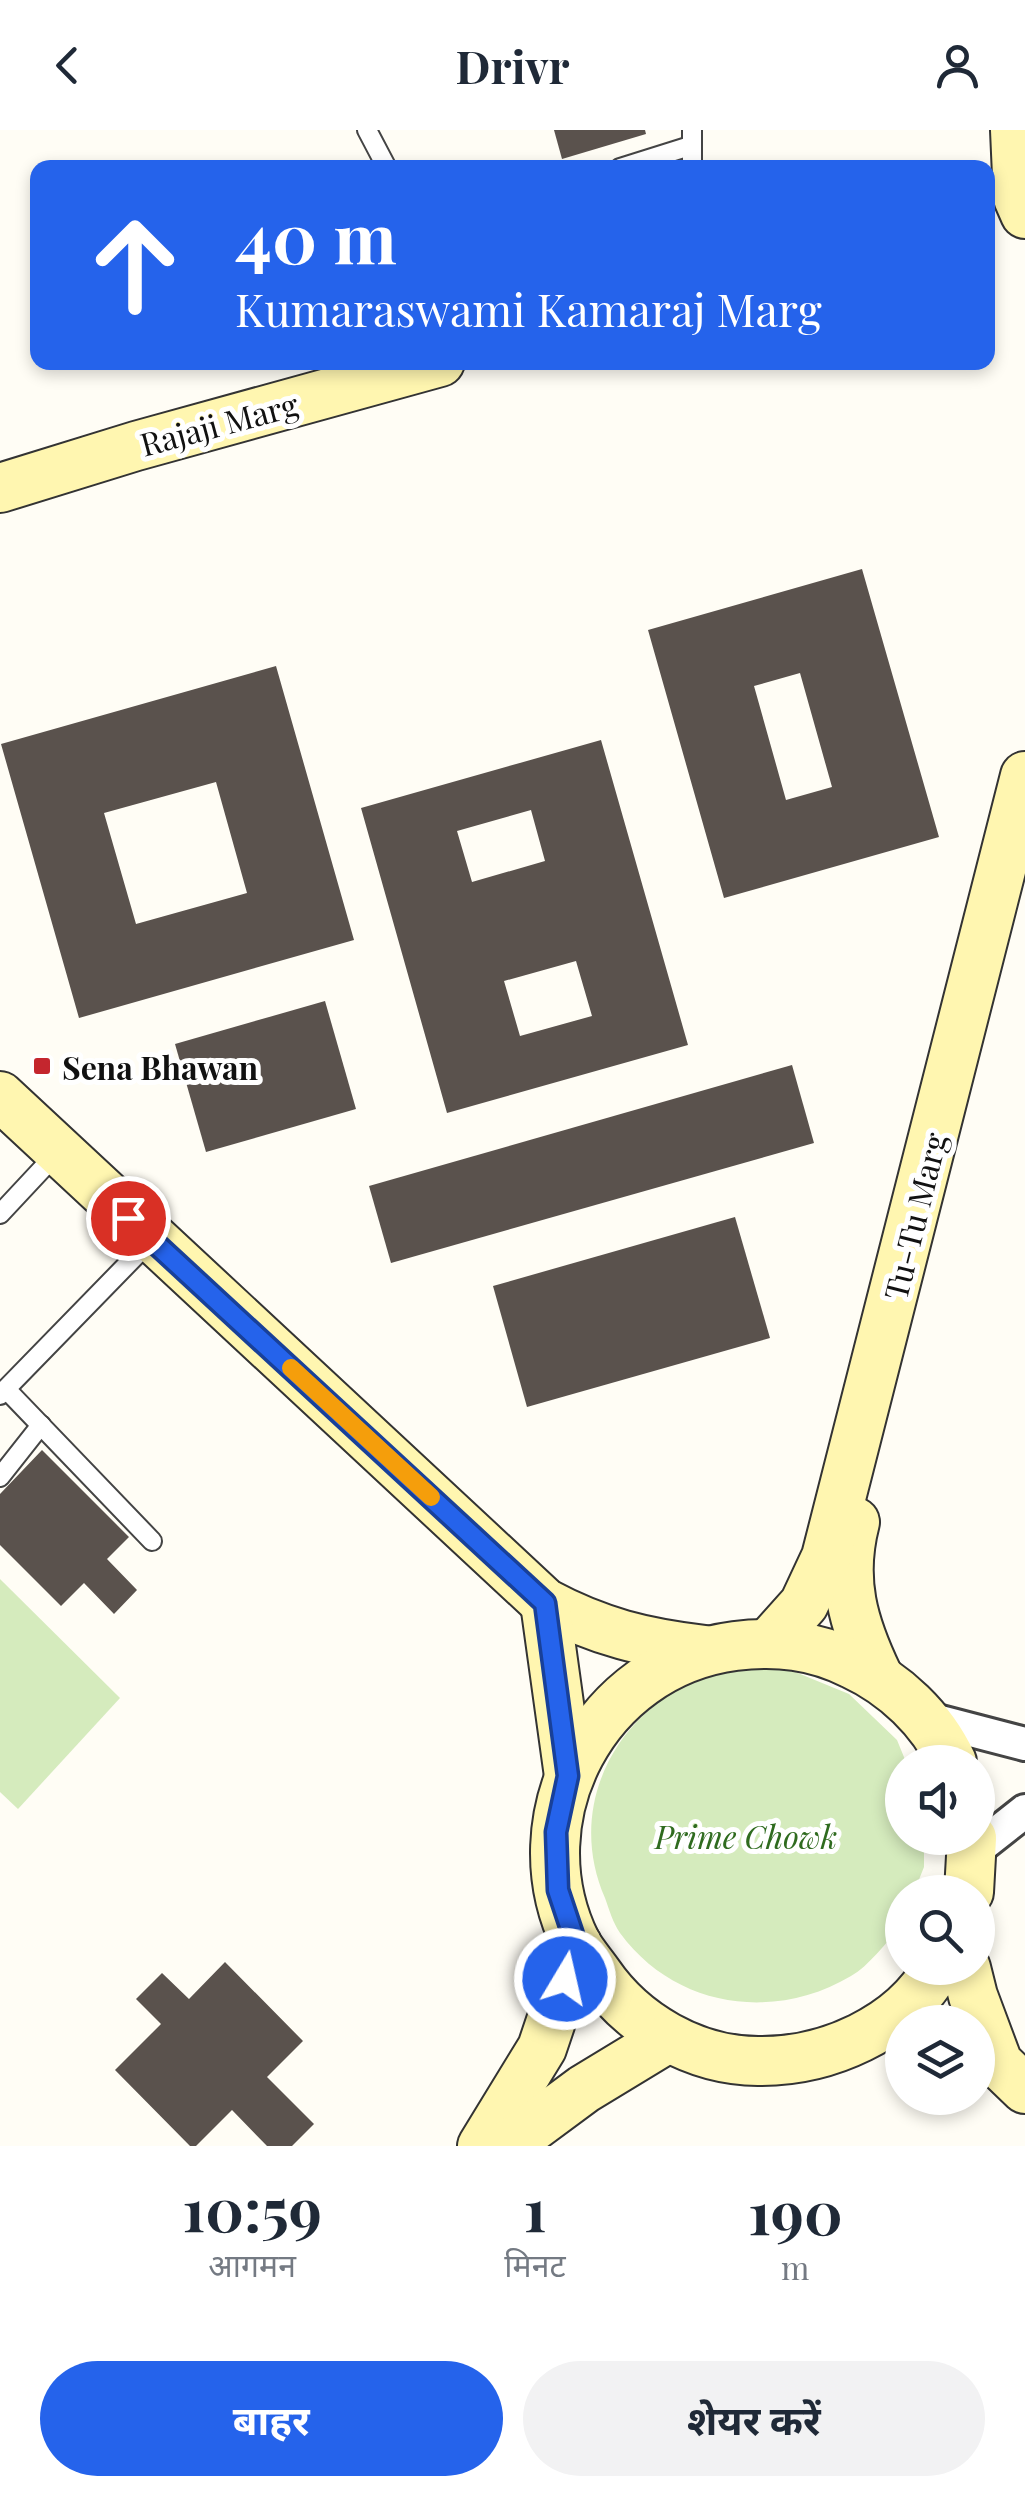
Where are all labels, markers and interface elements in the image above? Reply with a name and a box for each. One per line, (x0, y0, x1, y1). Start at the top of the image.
text: Drivr (456, 35, 569, 95)
icon: back (40, 38, 95, 93)
icon: person (930, 38, 985, 93)
text: 40 m (235, 188, 397, 282)
icon: ahead (70, 200, 200, 330)
text: Kumaraswami Kamaraj Marg (235, 278, 822, 338)
street label: Rajaji Marg (135, 381, 303, 465)
place label: Sena Bhawan (62, 1045, 259, 1088)
marker: Sena Bhawan (31, 1055, 53, 1077)
street label: Tu-Tu Marg (872, 1128, 956, 1304)
pin (86, 1176, 171, 1261)
icon: arrive (101, 1191, 156, 1246)
map controls (885, 1745, 995, 2115)
button: sound (885, 1745, 995, 1855)
park label: Prime Chowk (653, 1814, 837, 1857)
button: search (885, 1875, 995, 1985)
position arrow (513, 1927, 617, 2031)
button: layers (885, 2005, 995, 2115)
text: 10:59 (182, 2167, 322, 2247)
text: 1 (523, 2167, 546, 2247)
text: 190 (748, 2170, 843, 2250)
text: आगमन (208, 2242, 296, 2285)
text: मिनट (504, 2242, 566, 2285)
text: m (781, 2245, 810, 2288)
button: बाहर (40, 2361, 503, 2476)
button: शेयर करें (523, 2361, 985, 2476)

